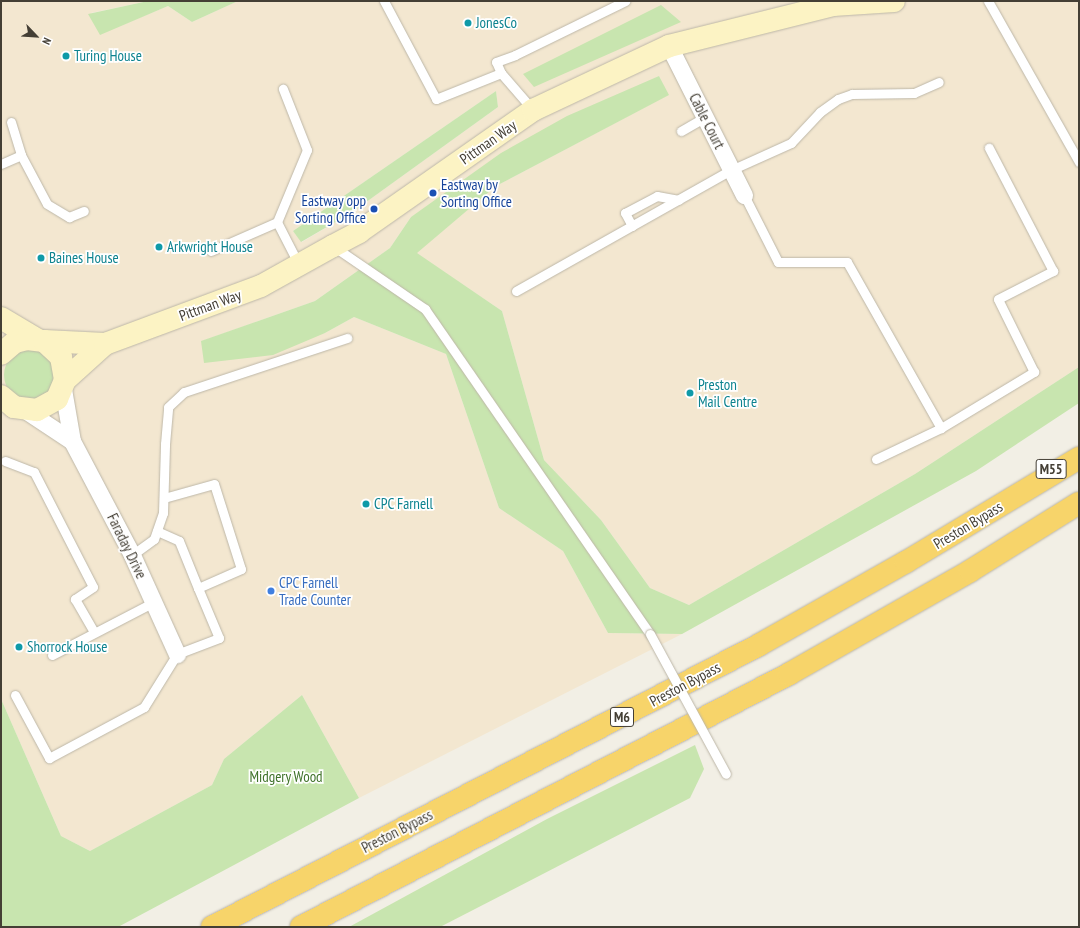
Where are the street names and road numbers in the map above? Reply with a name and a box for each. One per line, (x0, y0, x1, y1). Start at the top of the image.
street label: Cable Court (685, 90, 729, 152)
street label: Pittman Way (456, 116, 520, 168)
street label: Pittman Way (176, 285, 244, 325)
road number: M55 (1035, 457, 1067, 481)
street label: Preston Bypass (930, 497, 1006, 553)
street label: Faraday Drive (103, 510, 151, 582)
street label: Preston Bypass (647, 658, 723, 710)
road number: M6 (610, 705, 634, 729)
street label: Preston Bypass (358, 805, 436, 857)

